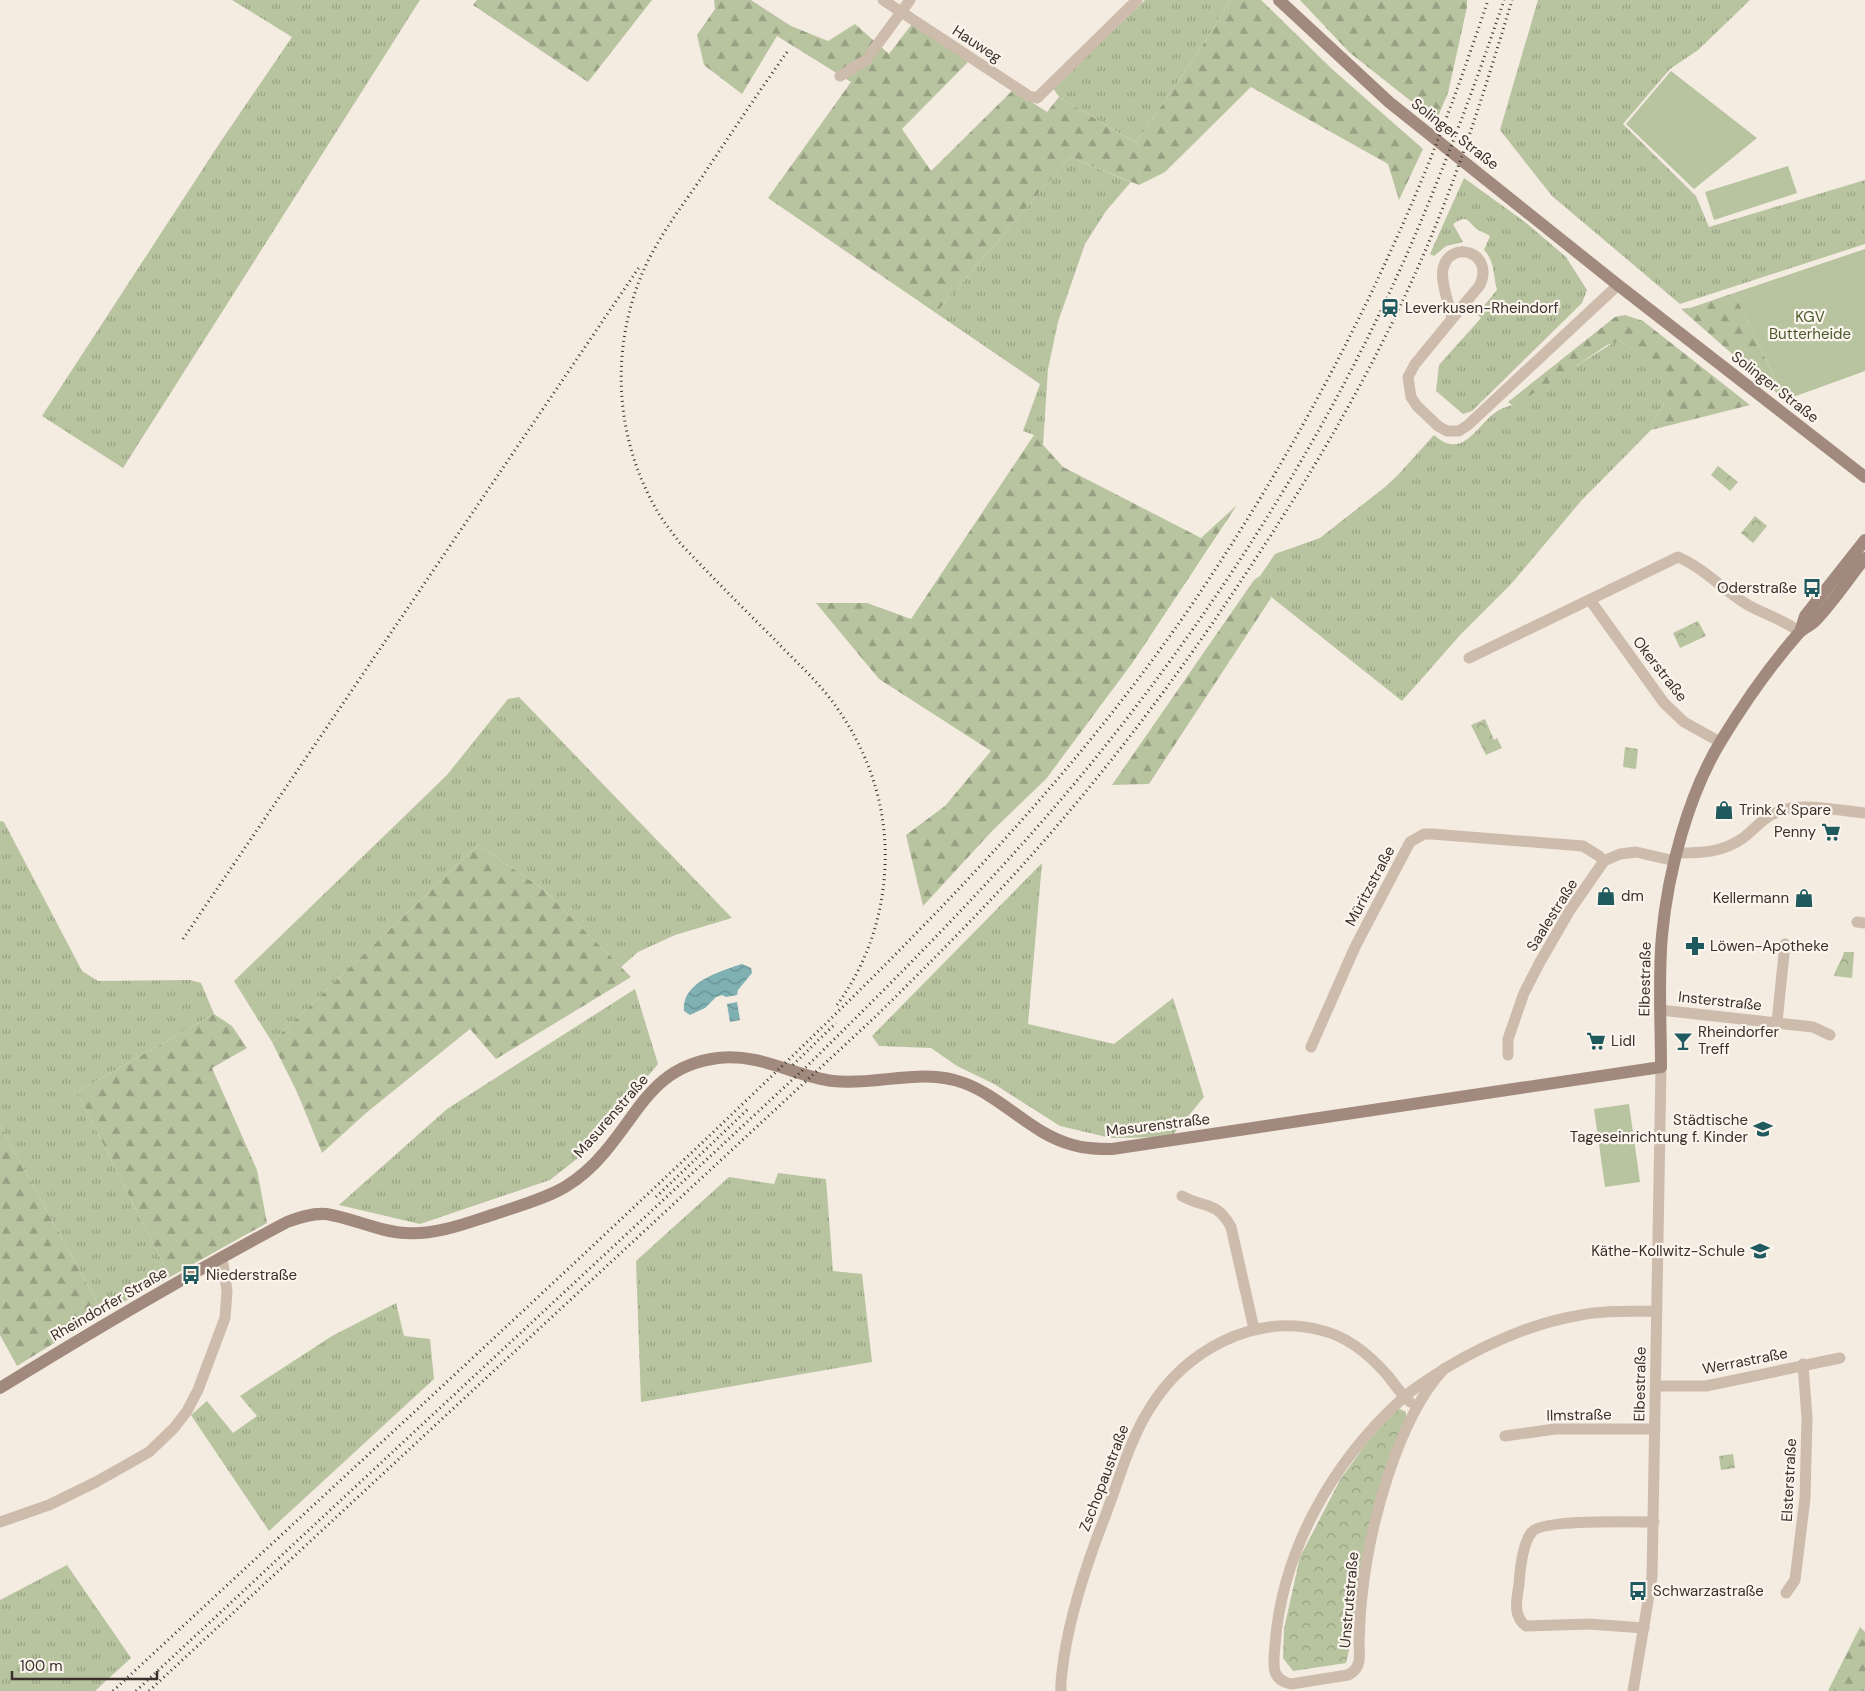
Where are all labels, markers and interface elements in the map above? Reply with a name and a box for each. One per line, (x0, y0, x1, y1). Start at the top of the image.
street label: Hauweg (948, 21, 1006, 67)
street label: Solinger Straße (1407, 94, 1503, 174)
station icon: Leverkusen-Rheindorf (1379, 297, 1401, 319)
place label: Leverkusen-Rheindorf (1405, 298, 1559, 318)
park label: KGV Butterheide (1769, 307, 1851, 344)
street label: Solinger Straße (1727, 347, 1823, 427)
bus stop icon: Oderstraße (1801, 577, 1823, 599)
place label: Oderstraße (1717, 578, 1797, 598)
street label: Okerstraße (1628, 632, 1692, 706)
shop icon: Trink & Spare (1713, 799, 1735, 821)
place label: Trink & Spare (1739, 800, 1831, 820)
supermarket icon: Penny (1820, 821, 1842, 843)
place label: Penny (1774, 822, 1817, 842)
street label: Müritzstraße (1340, 842, 1400, 930)
street label: Saalestraße (1522, 875, 1582, 955)
shop icon: dm (1595, 885, 1617, 907)
place label: dm (1621, 886, 1644, 906)
shop icon: Kellermann (1793, 887, 1815, 909)
place label: Kellermann (1713, 888, 1789, 908)
pharmacy icon: Löwen-Apotheke (1684, 935, 1706, 957)
place label: Löwen-Apotheke (1710, 936, 1829, 956)
street label: Elbestraße (1634, 941, 1656, 1017)
street label: Insterstraße (1677, 987, 1763, 1015)
place label: Rheindorfer Treff (1698, 1022, 1779, 1059)
supermarket icon: Lidl (1585, 1030, 1607, 1052)
bar icon: Rheindorfer Treff (1672, 1030, 1694, 1052)
place label: Lidl (1611, 1031, 1635, 1051)
street label: Masurenstraße (569, 1070, 653, 1162)
street label: Masurenstraße (1105, 1109, 1211, 1141)
place label: Städtische Tageseinrichtung f. Kinder (1570, 1110, 1748, 1147)
school or university icon: Städtische Tageseinrichtung f. Kinder (1752, 1118, 1774, 1140)
school or university icon: Käthe-Kollwitz-Schule (1749, 1240, 1771, 1262)
place label: Käthe-Kollwitz-Schule (1591, 1241, 1745, 1261)
street label: Rheindorfer Straße (47, 1262, 171, 1346)
bus stop icon: Niederstraße (180, 1264, 202, 1286)
place label: Niederstraße (206, 1265, 297, 1285)
street label: Werrastraße (1701, 1343, 1789, 1379)
street label: Elbestraße (1629, 1346, 1651, 1422)
street label: Ilmstraße (1546, 1404, 1612, 1426)
street label: Zschopaustraße (1074, 1422, 1134, 1534)
street label: Elsterstraße (1777, 1438, 1801, 1522)
street label: Unstrutstraße (1335, 1551, 1363, 1649)
bus stop icon: Schwarzastraße (1627, 1580, 1649, 1602)
place label: Schwarzastraße (1653, 1581, 1764, 1601)
scale bar (12, 1648, 158, 1680)
text: 100 m (20, 1656, 63, 1676)

